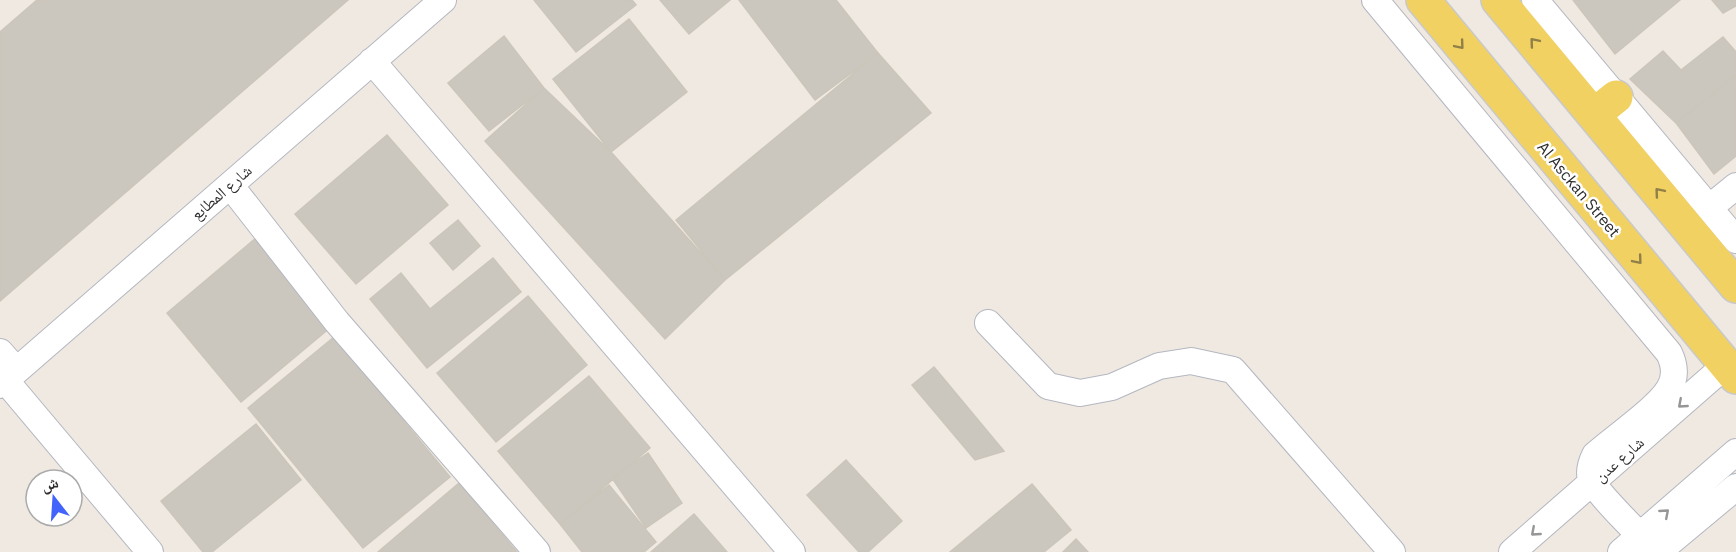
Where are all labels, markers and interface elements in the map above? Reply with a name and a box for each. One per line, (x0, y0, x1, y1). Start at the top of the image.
one-way arrow (1453, 38, 1464, 49)
one-way arrow (1530, 38, 1541, 49)
street label: Al Asckan Street (1533, 137, 1625, 241)
street label: شارع المطابع (186, 160, 256, 225)
one-way arrow (1655, 188, 1666, 199)
one-way arrow (1631, 253, 1642, 264)
one-way arrow (1678, 397, 1689, 408)
street label: شارع عدن (1590, 432, 1649, 487)
north arrow (24, 468, 84, 528)
text: ش (39, 472, 61, 496)
one-way arrow (1658, 509, 1669, 520)
one-way arrow (1531, 525, 1542, 536)

